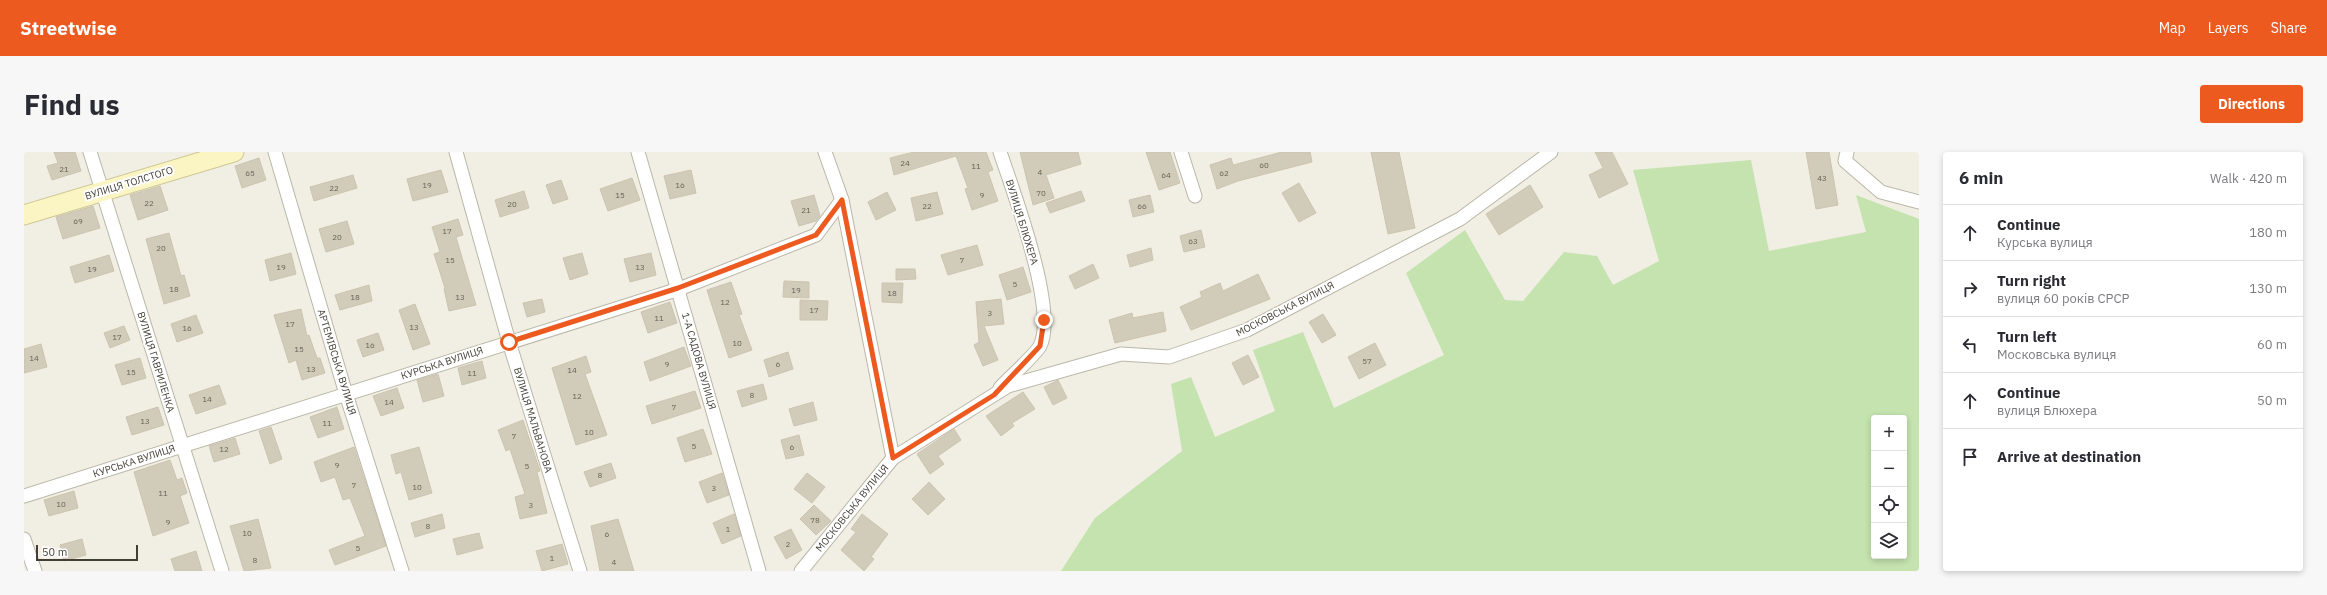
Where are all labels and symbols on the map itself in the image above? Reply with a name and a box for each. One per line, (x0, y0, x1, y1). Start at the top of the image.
house number: 24 (900, 158, 910, 168)
house number: 60 (1259, 160, 1269, 170)
house number: 11 (971, 161, 981, 171)
street label: ВУЛИЦЯ ТОЛСТОГО (83, 163, 175, 203)
house number: 21 (59, 164, 69, 174)
house number: 4 (1038, 167, 1043, 177)
house number: 65 (245, 168, 255, 178)
house number: 62 (1219, 168, 1229, 178)
house number: 64 (1161, 170, 1171, 180)
house number: 43 (1817, 173, 1827, 183)
street label: ВУЛИЦЯ БЛЮХЕРА (1003, 178, 1041, 267)
house number: 19 (422, 180, 432, 190)
house number: 16 (675, 180, 685, 190)
house number: 22 (329, 183, 339, 193)
house number: 70 (1036, 188, 1046, 198)
house number: 15 (615, 190, 625, 200)
house number: 9 (980, 190, 985, 200)
house number: 22 (144, 198, 154, 208)
house number: 20 (507, 199, 517, 209)
house number: 22 (922, 201, 932, 211)
house number: 66 (1137, 201, 1147, 211)
house number: 21 (801, 205, 811, 215)
house number: 69 (73, 216, 83, 226)
house number: 17 (442, 226, 452, 236)
house number: 20 (332, 232, 342, 242)
house number: 63 (1188, 236, 1198, 246)
house number: 20 (156, 243, 166, 253)
house number: 15 (445, 255, 455, 265)
house number: 7 (960, 255, 965, 265)
house number: 19 (276, 262, 286, 272)
house number: 13 (635, 262, 645, 272)
house number: 19 (87, 264, 97, 274)
house number: 5 (1013, 279, 1018, 289)
street label: МОСКОВСЬКА ВУЛИЦЯ (1234, 279, 1336, 339)
house number: 18 (169, 284, 179, 294)
house number: 19 (791, 285, 801, 295)
house number: 18 (887, 288, 897, 298)
house number: 18 (350, 292, 360, 302)
house number: 13 (455, 292, 465, 302)
house number: 12 (720, 297, 730, 307)
house number: 17 (809, 305, 819, 315)
street label: АРТЕМІВСЬКА ВУЛИЦЯ (315, 308, 359, 416)
house number: 3 (988, 308, 993, 318)
street label: ВУЛИЦЯ ГАВРИЛЕНКА (134, 310, 178, 415)
street label: 1-А САДОВА ВУЛИЦЯ (679, 311, 719, 411)
route end (1035, 311, 1053, 329)
house number: 11 (654, 313, 664, 323)
house number: 17 (285, 319, 295, 329)
house number: 13 (409, 322, 419, 332)
house number: 16 (182, 323, 192, 333)
house number: 17 (112, 332, 122, 342)
route start (500, 333, 518, 351)
house number: 10 (732, 338, 742, 348)
house number: 16 (365, 340, 375, 350)
house number: 15 (294, 344, 304, 354)
street label: КУРСЬКА ВУЛИЦЯ (399, 344, 485, 382)
house number: 14 (29, 353, 39, 363)
house number: 57 (1362, 356, 1372, 366)
house number: 9 (665, 359, 670, 369)
house number: 6 (776, 359, 781, 369)
house number: 13 (306, 364, 316, 374)
house number: 14 (567, 365, 577, 375)
street label: ВУЛИЦЯ МАЛЬВАНОВА (511, 366, 555, 475)
house number: 15 (126, 367, 136, 377)
house number: 11 (467, 368, 477, 378)
house number: 8 (750, 390, 755, 400)
house number: 12 (572, 391, 582, 401)
house number: 14 (202, 394, 212, 404)
house number: 14 (384, 397, 394, 407)
house number: 7 (672, 402, 677, 412)
house number: 13 (140, 416, 150, 426)
house number: 11 (322, 418, 332, 428)
house number: 10 (584, 427, 594, 437)
house number: 7 (512, 431, 517, 441)
house number: 5 (692, 441, 697, 451)
street label: КУРСЬКА ВУЛИЦЯ (91, 442, 177, 480)
house number: 6 (790, 442, 795, 452)
house number: 12 (219, 444, 229, 454)
house number: 9 (335, 460, 340, 470)
house number: 5 (525, 461, 530, 471)
street label: МОСКОВСЬКА ВУЛИЦЯ (813, 462, 891, 554)
house number: 8 (598, 470, 603, 480)
house number: 7 (352, 480, 357, 490)
house number: 10 (412, 482, 422, 492)
house number: 3 (712, 483, 717, 493)
house number: 11 (158, 488, 168, 498)
house number: 10 (56, 499, 66, 509)
house number: 3 (529, 500, 534, 510)
house number: 78 (810, 515, 820, 525)
house number: 9 (166, 517, 171, 527)
house number: 8 (426, 521, 431, 531)
house number: 1 (726, 524, 731, 534)
house number: 10 (242, 528, 252, 538)
house number: 6 (605, 529, 610, 539)
house number: 2 (786, 539, 791, 549)
scale bar (36, 543, 138, 562)
house number: 5 (356, 543, 361, 553)
house number: 1 (550, 553, 555, 563)
house number: 8 (253, 555, 258, 565)
house number: 4 (612, 557, 617, 567)

